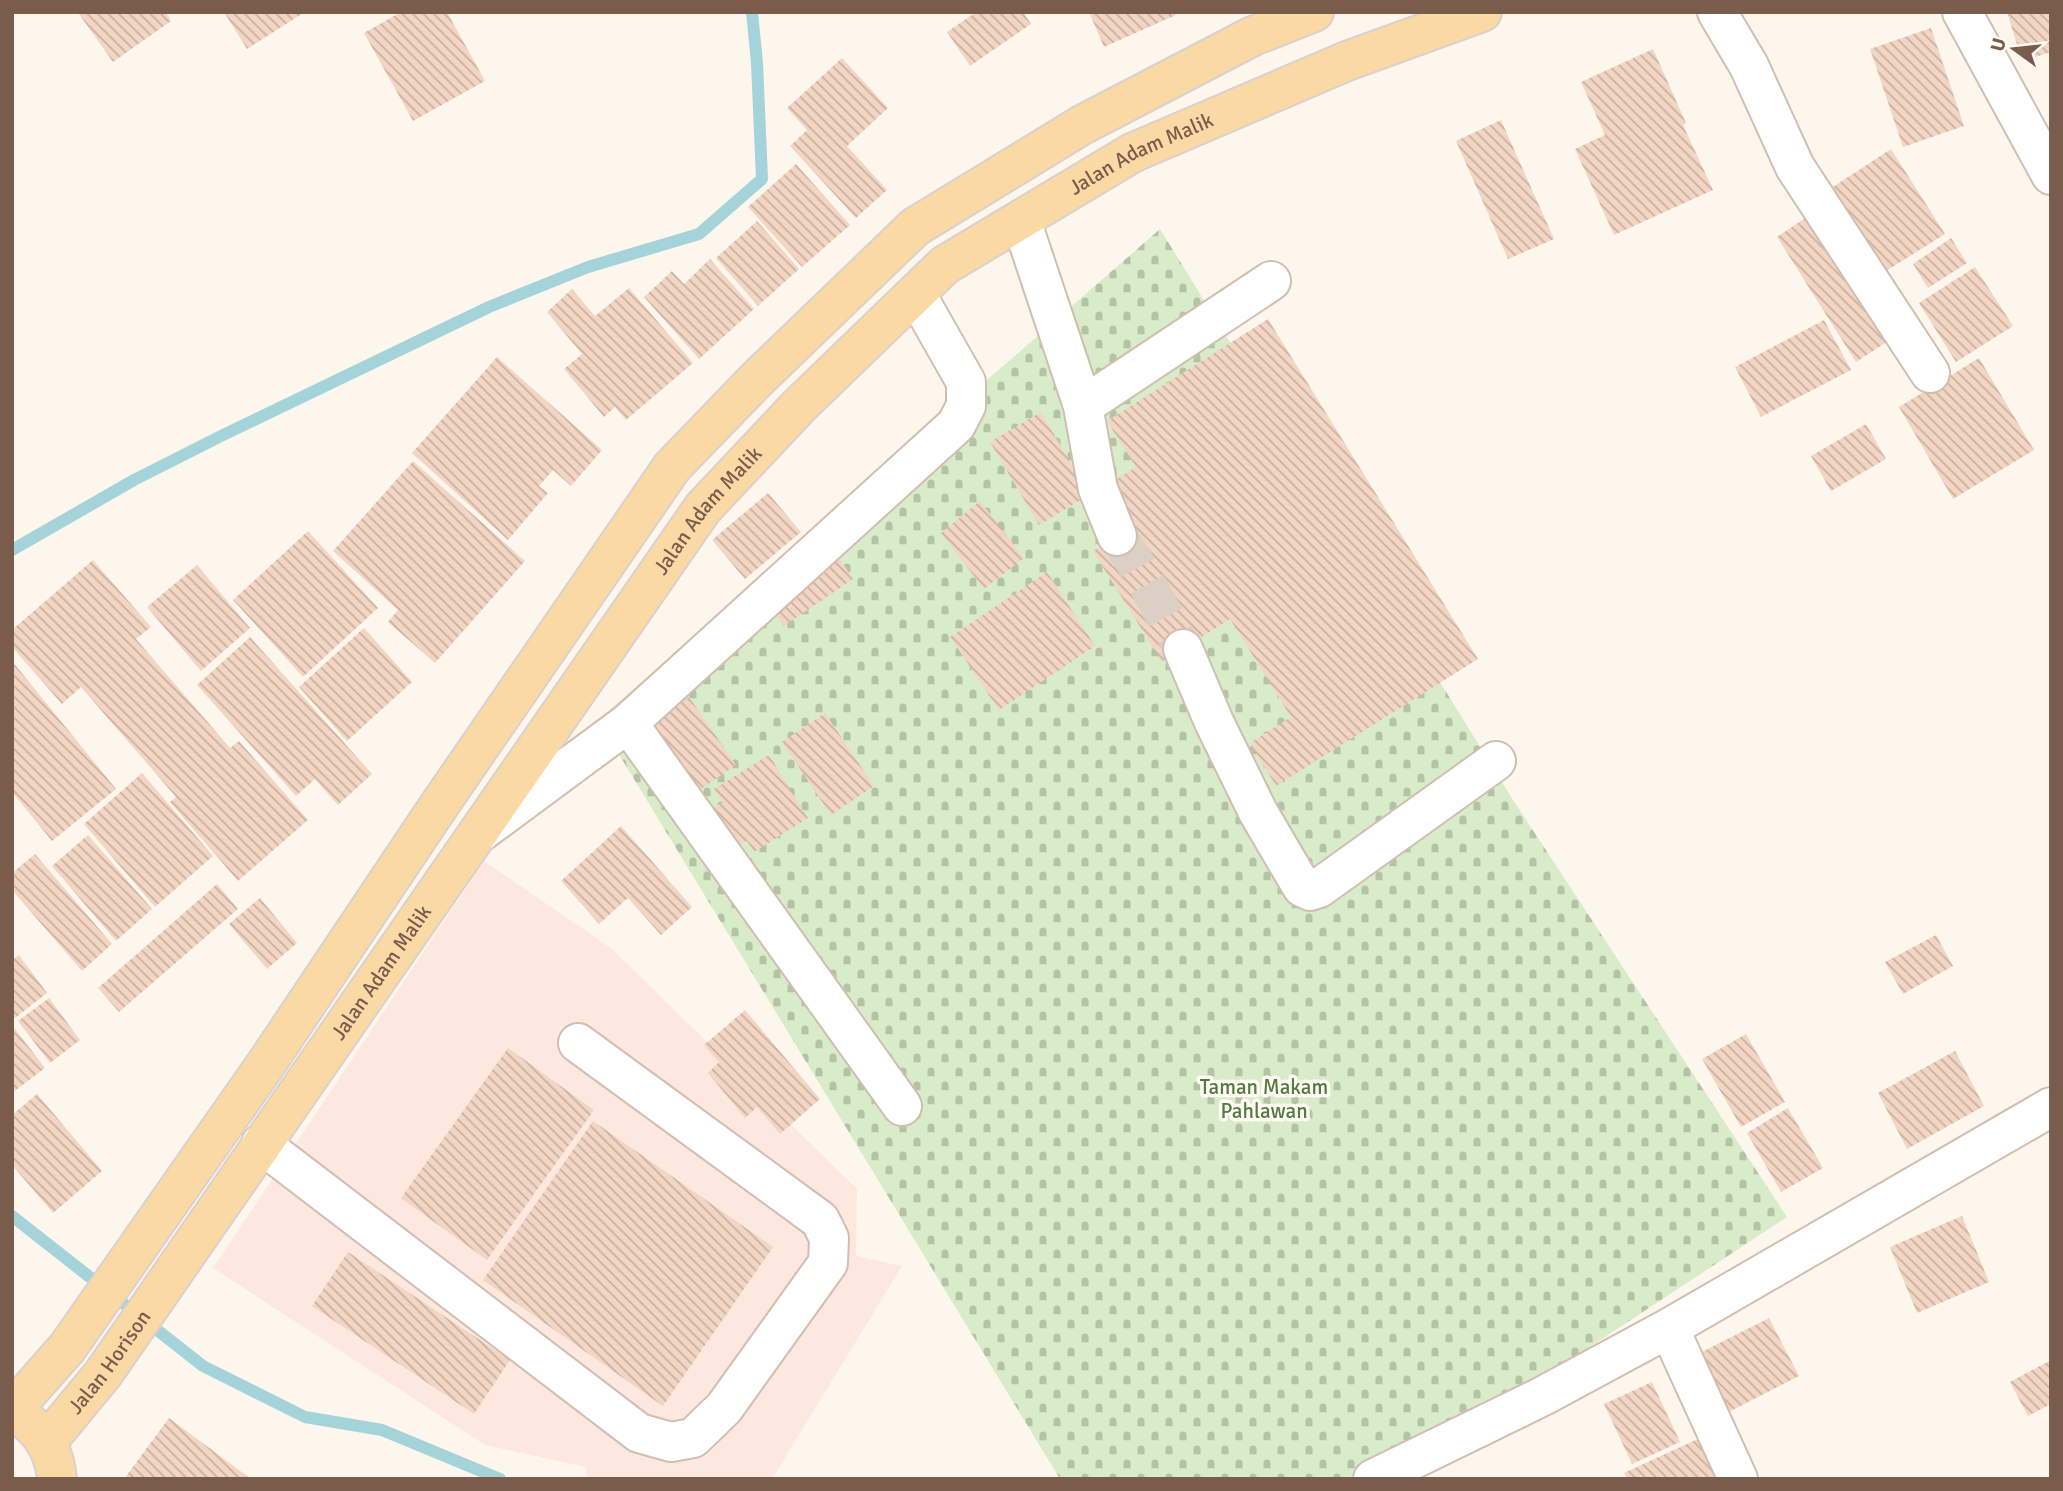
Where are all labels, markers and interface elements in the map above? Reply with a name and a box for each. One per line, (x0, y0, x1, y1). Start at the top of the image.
north arrow (1979, 14, 2049, 84)
text: U (1985, 36, 2012, 54)
street label: Jalan Adam Malik (1064, 107, 1218, 201)
street label: Jalan Adam Malik (648, 440, 768, 580)
street label: Jalan Adam Malik (325, 900, 437, 1045)
park label: Taman Makam Pahlawan (1200, 1074, 1328, 1124)
street label: Jalan Horison (62, 1305, 156, 1419)

